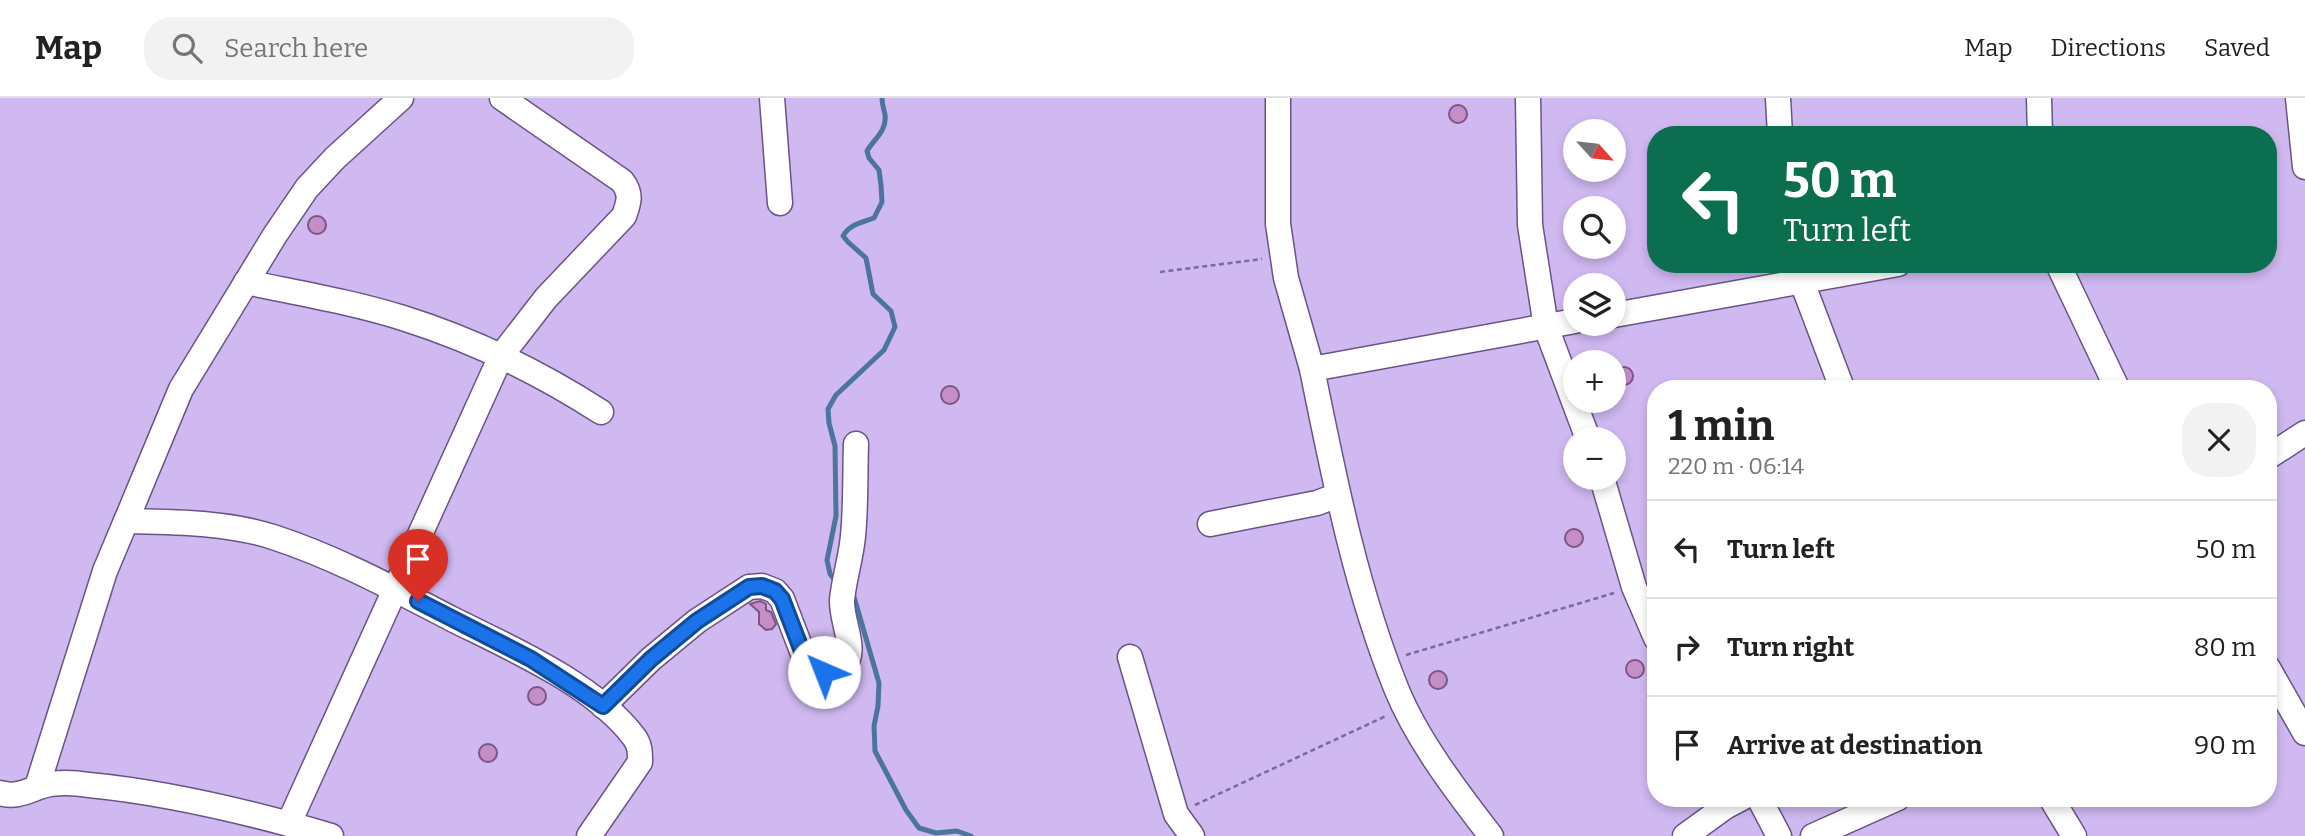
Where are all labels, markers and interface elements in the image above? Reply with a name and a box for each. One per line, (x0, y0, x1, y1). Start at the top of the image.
search box (144, 17, 634, 80)
text: Map (35, 28, 102, 68)
icon: search (168, 29, 206, 67)
text: Search here (224, 33, 368, 64)
text: Map (1964, 34, 2013, 62)
text: Directions (2051, 34, 2166, 62)
text: Saved (2204, 34, 2270, 62)
north arrow (1563, 119, 1626, 182)
map controls (1563, 119, 1626, 490)
text: 50 m (1783, 151, 1896, 210)
icon: left (1668, 154, 1759, 245)
button: search (1563, 196, 1626, 259)
text: Turn left (1783, 211, 1911, 249)
button: layers (1563, 273, 1626, 336)
button: + (1563, 350, 1626, 413)
text: 1 min (1668, 401, 1774, 451)
button: close (2182, 403, 2256, 477)
button: − (1563, 427, 1626, 490)
text: 220 m · 06:14 (1668, 452, 1804, 480)
pin (388, 529, 448, 601)
icon: left (1668, 530, 1706, 568)
text: Turn left (1727, 534, 1835, 565)
text: 50 m (2195, 534, 2256, 565)
icon: arrive (399, 540, 437, 578)
icon: right (1668, 628, 1706, 666)
text: Turn right (1727, 632, 1854, 663)
text: 80 m (2194, 632, 2256, 663)
position arrow (787, 635, 861, 709)
icon: arrive (1668, 726, 1706, 764)
text: Arrive at destination (1727, 730, 1982, 761)
text: 90 m (2194, 730, 2256, 761)

